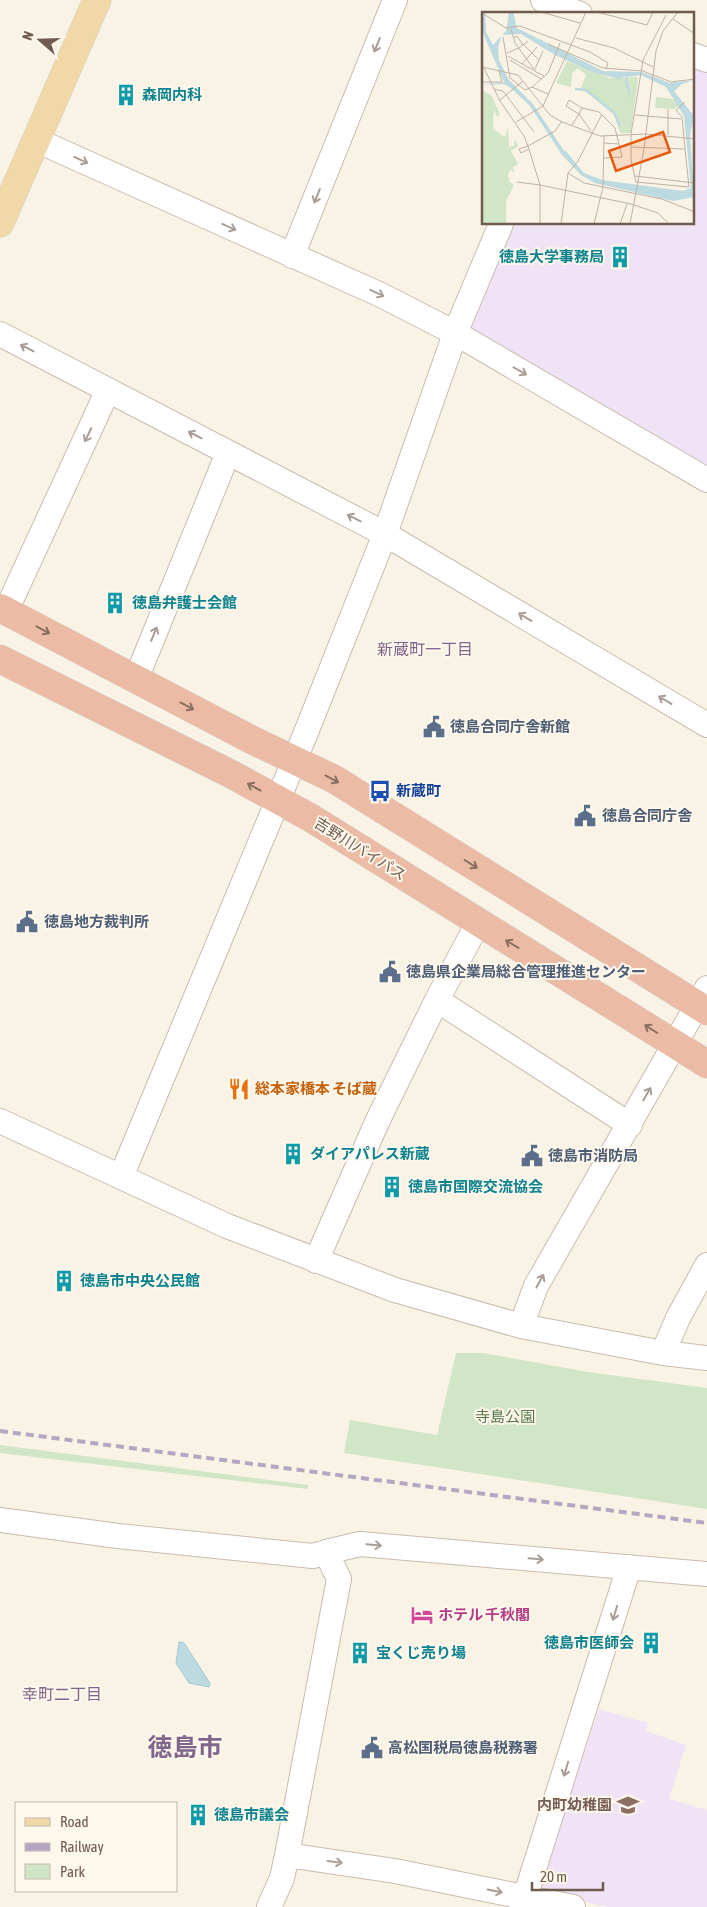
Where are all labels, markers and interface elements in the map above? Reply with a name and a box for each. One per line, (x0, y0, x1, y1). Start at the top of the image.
inset map (482, 12, 694, 225)
north arrow (15, 15, 65, 65)
text: N (19, 29, 37, 42)
one-way arrow (372, 37, 382, 52)
building icon: 森岡内科 (113, 82, 139, 108)
place label: 森岡内科 (142, 86, 202, 103)
one-way arrow (73, 155, 88, 165)
one-way arrow (312, 188, 321, 203)
one-way arrow (221, 223, 236, 233)
building icon: 徳島大学事務局 (607, 244, 633, 270)
place label: 徳島大学事務局 (499, 248, 604, 265)
one-way arrow (369, 289, 384, 299)
one-way arrow (20, 343, 35, 352)
one-way arrow (512, 366, 526, 376)
one-way arrow (82, 427, 92, 442)
one-way arrow (187, 430, 202, 440)
one-way arrow (347, 513, 362, 522)
building icon: 徳島弁護士会館 (102, 590, 128, 616)
place label: 徳島弁護士会館 (132, 594, 237, 611)
one-way arrow (519, 612, 533, 622)
one-way arrow (35, 626, 50, 635)
one-way arrow (150, 627, 160, 642)
district label: 新蔵町一丁目 (377, 640, 473, 658)
one-way arrow (659, 694, 673, 704)
one-way arrow (179, 702, 194, 711)
public building icon: 徳島合同庁舎新館 (421, 714, 447, 740)
place label: 徳島合同庁舎新館 (450, 718, 570, 735)
one-way arrow (324, 775, 339, 784)
bus stop icon: 新蔵町 (367, 778, 393, 804)
one-way arrow (246, 782, 261, 792)
place label: 新蔵町 (396, 782, 441, 799)
public building icon: 徳島合同庁舎 (572, 803, 598, 829)
place label: 徳島合同庁舎 (602, 807, 693, 824)
street label: 吉野川バイパス (311, 814, 409, 884)
one-way arrow (463, 859, 477, 869)
public building icon: 徳島地方裁判所 (14, 909, 40, 935)
place label: 徳島地方裁判所 (44, 913, 149, 930)
one-way arrow (506, 938, 520, 948)
public building icon: 徳島県企業局総合管理推進センター (377, 959, 403, 985)
place label: 徳島県企業局総合管理推進センター (406, 963, 646, 980)
one-way arrow (644, 1023, 658, 1033)
restaurant icon: 総本家橋本 そば蔵 (226, 1076, 252, 1102)
place label: 総本家橋本 そば蔵 (255, 1080, 377, 1097)
one-way arrow (642, 1087, 652, 1102)
building icon: ダイアパレス新蔵 (280, 1141, 306, 1167)
public building icon: 徳島市消防局 (519, 1143, 545, 1169)
place label: ダイアパレス新蔵 (310, 1145, 430, 1162)
place label: 徳島市消防局 (548, 1147, 638, 1164)
building icon: 徳島市国際交流協会 (379, 1174, 405, 1200)
place label: 徳島市国際交流協会 (408, 1178, 543, 1195)
building icon: 徳島市中央公民館 (51, 1268, 77, 1294)
place label: 徳島市中央公民館 (80, 1272, 200, 1289)
one-way arrow (535, 1273, 545, 1288)
park label: 寺島公園 (475, 1408, 535, 1425)
one-way arrow (366, 1540, 382, 1550)
one-way arrow (527, 1554, 543, 1564)
hotel icon: ホテル 千秋閣 (409, 1602, 435, 1628)
one-way arrow (609, 1605, 619, 1621)
place label: ホテル 千秋閣 (438, 1606, 530, 1623)
building icon: 徳島市医師会 (638, 1630, 664, 1656)
place label: 徳島市医師会 (544, 1634, 634, 1651)
building icon: 宝くじ売り場 (347, 1640, 373, 1666)
place label: 宝くじ売り場 (376, 1644, 466, 1661)
district label: 幸町二丁目 (22, 1685, 102, 1703)
district label: 徳島市 (147, 1733, 223, 1761)
public building icon: 高松国税局徳島税務署 (359, 1735, 385, 1761)
place label: 高松国税局徳島税務署 (388, 1739, 538, 1756)
one-way arrow (561, 1760, 570, 1776)
school or university icon: 内町幼稚園 (615, 1792, 641, 1818)
place label: 内町幼稚園 (537, 1796, 612, 1813)
legend (15, 1802, 178, 1892)
building icon: 徳島市議会 (185, 1802, 211, 1828)
place label: 徳島市議会 (214, 1806, 289, 1823)
text: Road (60, 1813, 89, 1830)
text: Railway (60, 1838, 104, 1855)
one-way arrow (327, 1857, 343, 1867)
scale bar (532, 1860, 603, 1892)
text: Park (60, 1863, 85, 1880)
text: 20 m (540, 1868, 567, 1885)
one-way arrow (487, 1886, 503, 1896)

